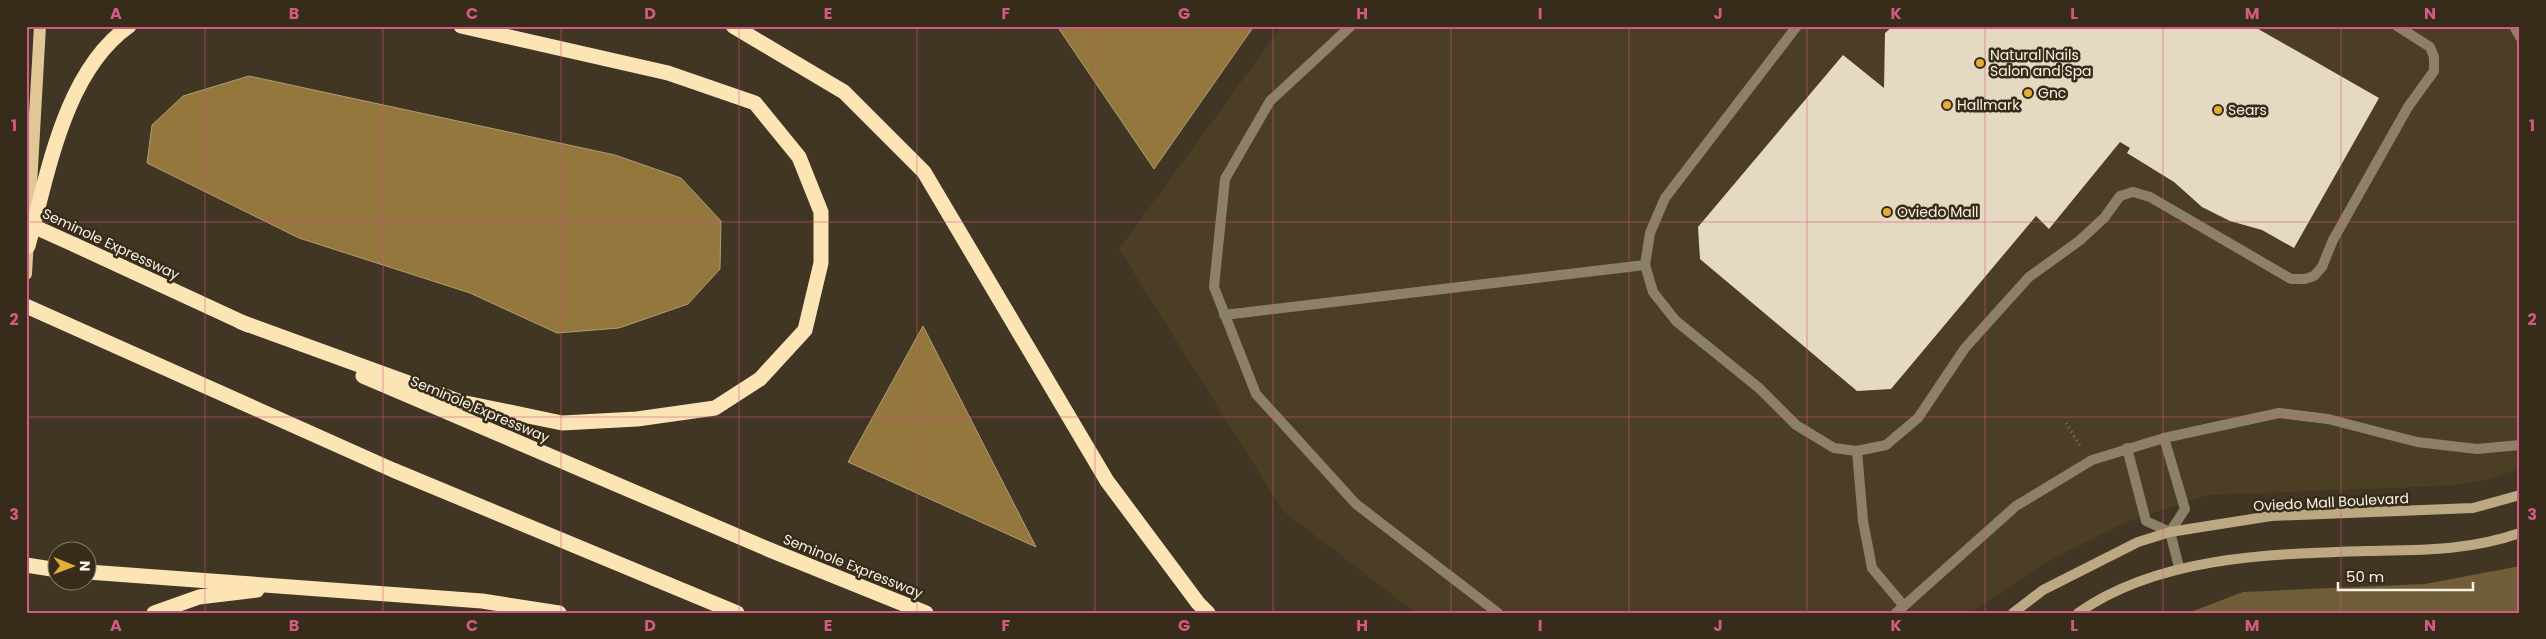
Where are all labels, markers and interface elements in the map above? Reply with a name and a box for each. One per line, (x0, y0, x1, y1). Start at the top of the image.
text: A (110, 2, 122, 25)
text: B (289, 2, 299, 25)
text: C (466, 2, 478, 25)
text: D (644, 2, 656, 25)
text: E (824, 2, 832, 25)
text: F (1002, 2, 1011, 25)
text: G (1178, 2, 1190, 25)
text: H (1356, 2, 1368, 25)
text: I (1538, 2, 1542, 25)
text: J (1713, 2, 1723, 25)
text: K (1890, 2, 1902, 25)
text: L (2070, 2, 2078, 25)
text: M (2245, 2, 2259, 25)
text: N (2424, 2, 2436, 25)
place label: Natural Nails Salon and Spa (1990, 45, 2092, 81)
marker: Natural Nails Salon and Spa (1974, 57, 1986, 69)
place label: Gnc (2038, 83, 2066, 103)
marker: Gnc (2022, 87, 2034, 99)
place label: Hallmark (1957, 95, 2020, 115)
marker: Hallmark (1941, 99, 1953, 111)
place label: Sears (2228, 100, 2267, 120)
marker: Sears (2212, 104, 2224, 116)
text: 1 (11, 114, 17, 137)
text: 1 (2529, 114, 2535, 137)
place label: Oviedo Mall (1897, 202, 1979, 222)
street label: Seminole Expressway (39, 203, 183, 285)
marker: Oviedo Mall (1881, 206, 1893, 218)
text: 2 (9, 308, 19, 331)
text: 2 (2527, 308, 2537, 331)
street label: Seminole Expressway (407, 371, 553, 447)
street label: Oviedo Mall Boulevard (2253, 488, 2409, 516)
text: 3 (9, 503, 19, 526)
text: 3 (2527, 503, 2537, 526)
street label: Seminole Expressway (780, 529, 926, 603)
north arrow (48, 542, 98, 592)
scale bar (2338, 559, 2474, 591)
text: N (75, 561, 95, 572)
text: 50 m (2346, 566, 2384, 587)
text: A (110, 614, 122, 637)
text: B (289, 614, 299, 637)
text: C (466, 614, 478, 637)
text: D (644, 614, 656, 637)
text: E (824, 614, 832, 637)
text: F (1002, 614, 1011, 637)
text: G (1178, 614, 1190, 637)
text: H (1356, 614, 1368, 637)
text: I (1538, 614, 1542, 637)
text: J (1713, 614, 1723, 637)
text: K (1890, 614, 1902, 637)
text: L (2070, 614, 2078, 637)
text: M (2245, 614, 2259, 637)
text: N (2424, 614, 2436, 637)

